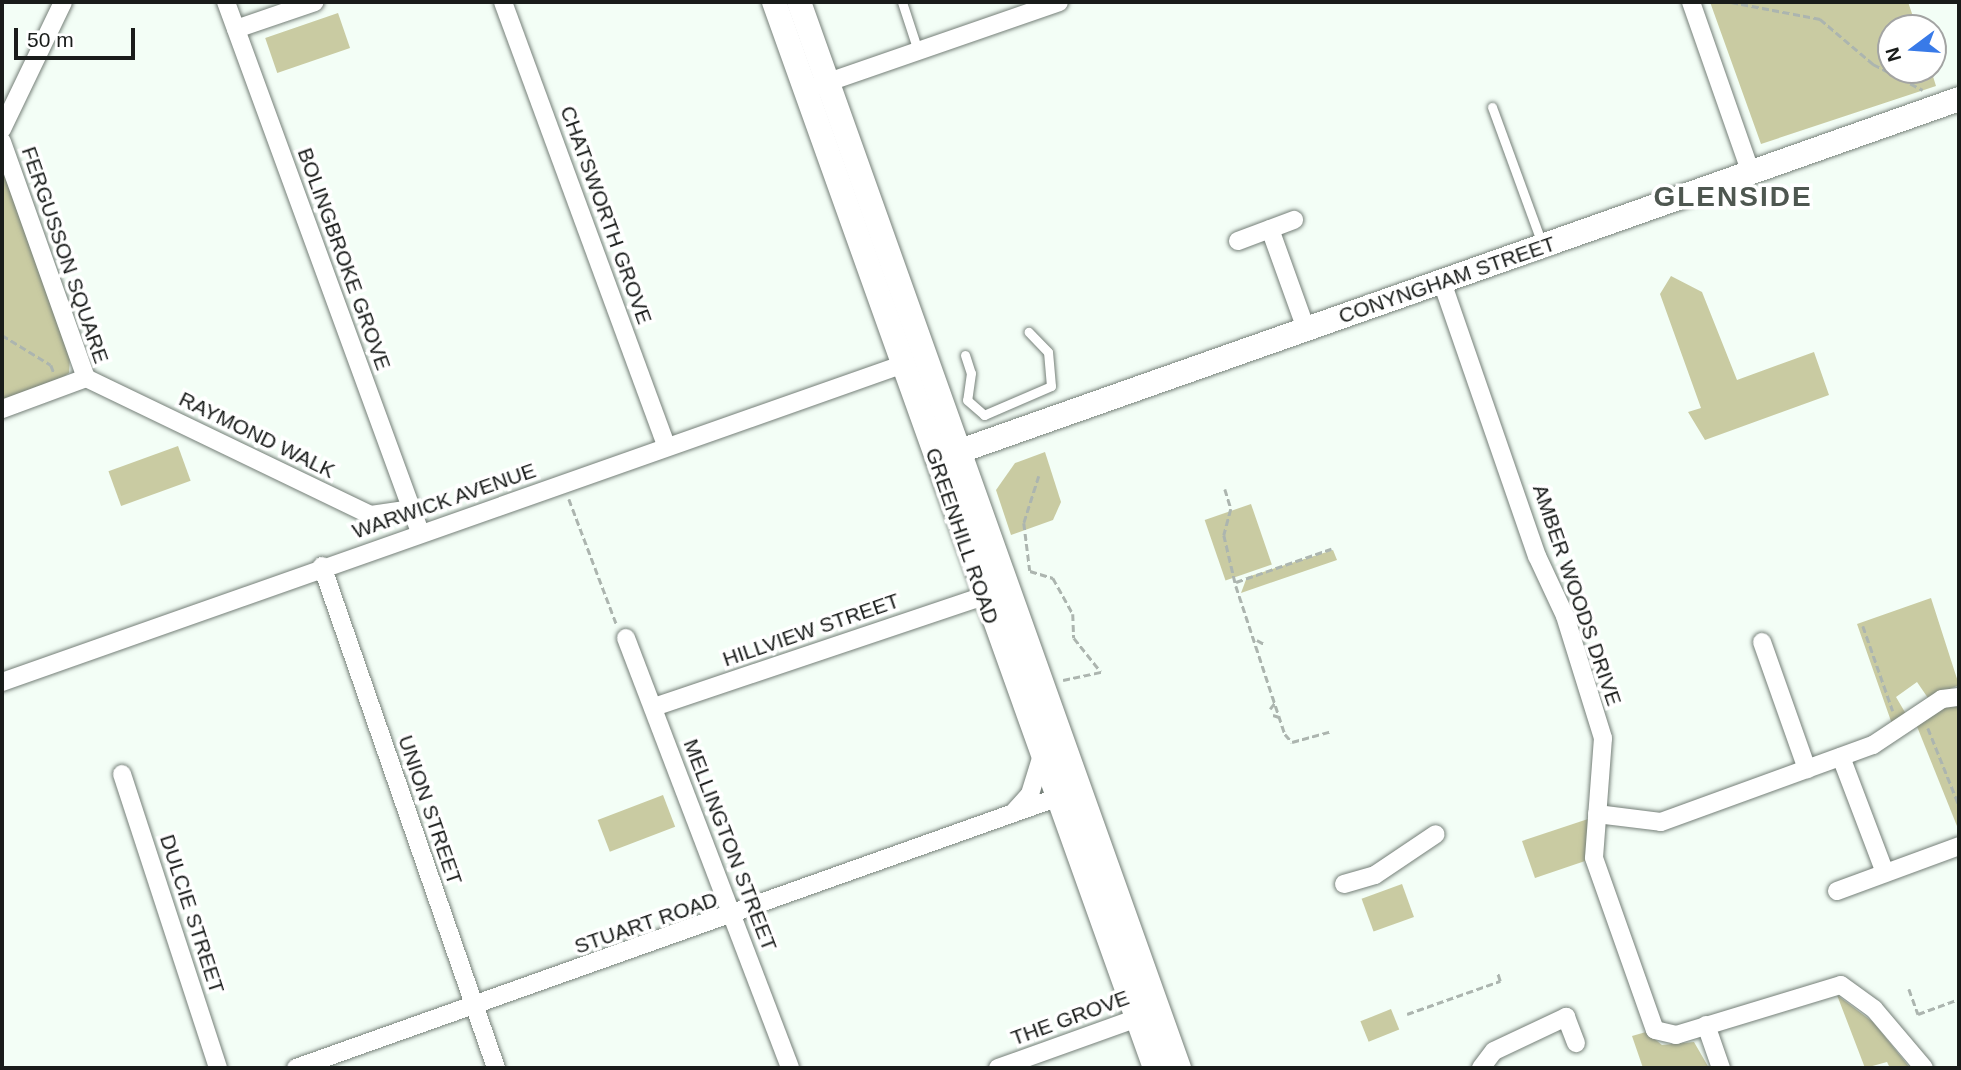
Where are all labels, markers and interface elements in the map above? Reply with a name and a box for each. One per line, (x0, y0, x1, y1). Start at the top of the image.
scale bar (18, 14, 138, 58)
north arrow (1877, 14, 1947, 84)
text: 50 m (27, 28, 74, 51)
text: N (1881, 45, 1905, 64)
street label: CHATSWORTH GROVE (555, 103, 657, 327)
street label: FERGUSSON SQUARE (16, 143, 114, 367)
street label: BOLINGBROKE GROVE (292, 144, 396, 374)
district label: GLENSIDE (1654, 180, 1812, 214)
street label: CONYNGHAM STREET (1335, 231, 1559, 329)
street label: RAYMOND WALK (175, 386, 339, 484)
street label: GREENHILL ROAD (920, 444, 1004, 628)
street label: WARWICK AVENUE (349, 458, 539, 544)
street label: AMBER WOODS DRIVE (1527, 481, 1627, 709)
street label: HILLVIEW STREET (719, 588, 903, 672)
street label: UNION STREET (393, 732, 467, 888)
street label: MELLINGTON STREET (678, 736, 782, 954)
street label: DULCIE STREET (154, 831, 230, 997)
street label: STUART ROAD (571, 887, 721, 959)
street label: THE GROVE (1008, 985, 1132, 1051)

